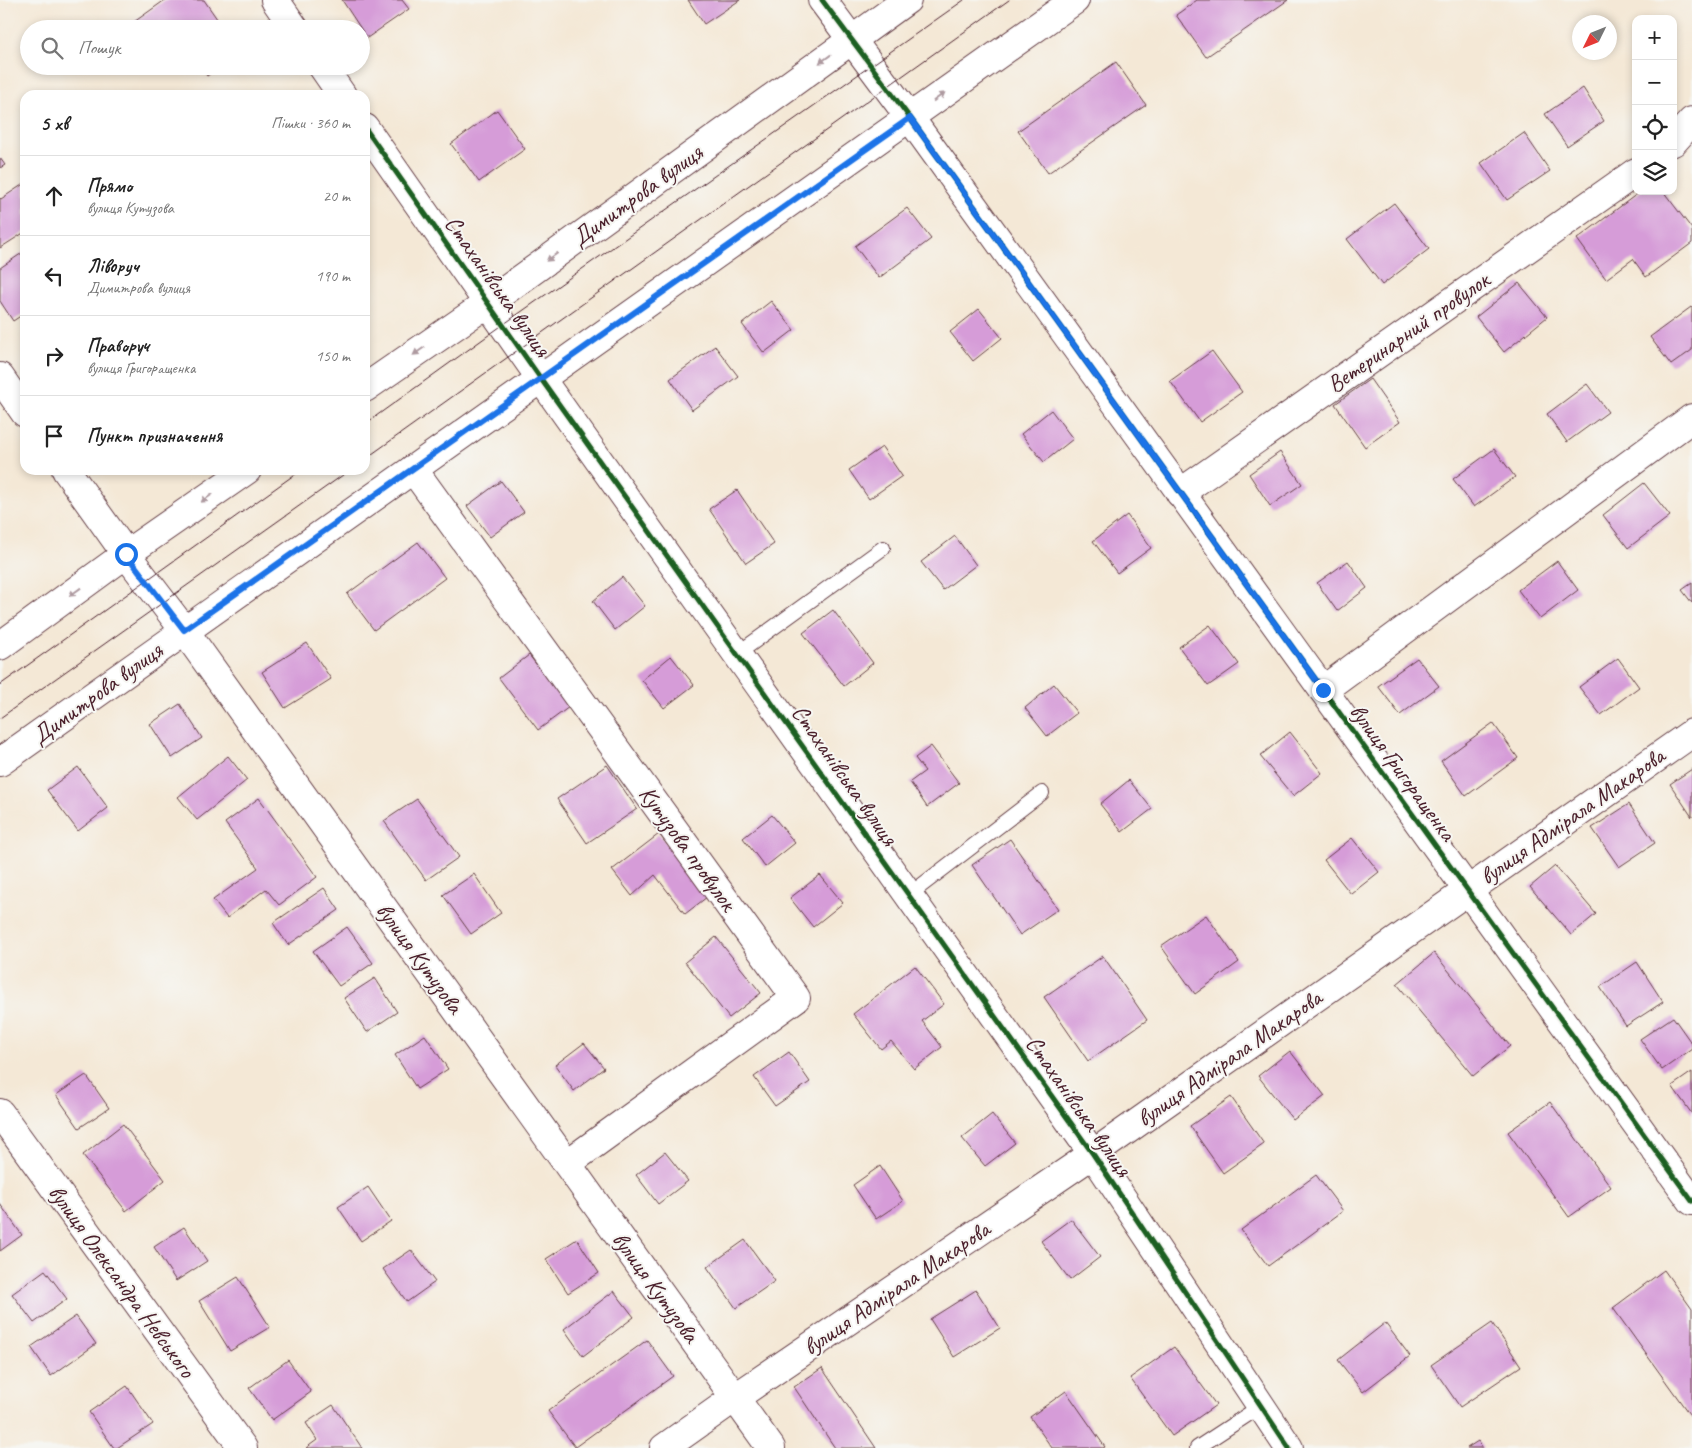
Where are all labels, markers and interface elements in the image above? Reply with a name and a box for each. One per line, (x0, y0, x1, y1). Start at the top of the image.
north arrow (1572, 15, 1617, 60)
map controls (1632, 15, 1677, 195)
button: + (1632, 15, 1677, 60)
search box (20, 20, 370, 75)
icon: search (38, 34, 66, 62)
text: Пошук (78, 36, 120, 60)
one-way arrow (818, 54, 832, 64)
button: − (1632, 60, 1677, 105)
one-way arrow (932, 92, 946, 102)
button: locate (1632, 105, 1677, 150)
text: 5 хв (40, 110, 68, 136)
text: Пішки · 360 m (271, 113, 350, 133)
street label: Димитрова вулиця (566, 137, 709, 253)
button: layers (1632, 150, 1677, 195)
text: Прямо (87, 174, 132, 198)
icon: ahead (40, 182, 68, 210)
text: 20 m (323, 186, 350, 206)
text: вулиця Кутузова (87, 198, 174, 218)
street label: Стаханівська вулиця (438, 210, 558, 363)
one-way arrow (545, 252, 559, 262)
text: Ліворуч (87, 254, 139, 278)
icon: left (40, 262, 68, 290)
street label: Ветеринарний провулок (1321, 264, 1497, 399)
text: 190 m (316, 266, 350, 286)
text: Димитрова вулиця (87, 278, 190, 298)
text: Праворуч (87, 334, 149, 358)
icon: right (40, 342, 68, 370)
text: 150 m (316, 346, 350, 366)
one-way arrow (412, 346, 426, 356)
text: вулиця Григоращенка (87, 358, 195, 378)
icon: arrive (40, 422, 68, 450)
text: Пункт призначення (87, 424, 222, 448)
one-way arrow (201, 493, 214, 503)
route start (115, 543, 138, 566)
one-way arrow (69, 586, 82, 597)
street label: Димитрова вулиця (26, 635, 169, 751)
route end (1312, 679, 1335, 702)
street label: вулиця Григоращенка (1343, 697, 1464, 848)
street label: Стаханівська вулиця (785, 699, 905, 852)
street label: вулиця Адмірала Макарова (1474, 740, 1672, 891)
street label: Кутузова провулок (633, 780, 745, 918)
street label: вулиця Кутузова (370, 897, 471, 1021)
street label: вулиця Адмірала Макарова (1131, 982, 1329, 1133)
street label: Стаханівська вулиця (1019, 1030, 1139, 1183)
street label: вулиця Олександра Невського (42, 1179, 203, 1385)
street label: вулиця Адмірала Макарова (797, 1213, 997, 1362)
street label: вулиця Кутузова (606, 1226, 707, 1350)

